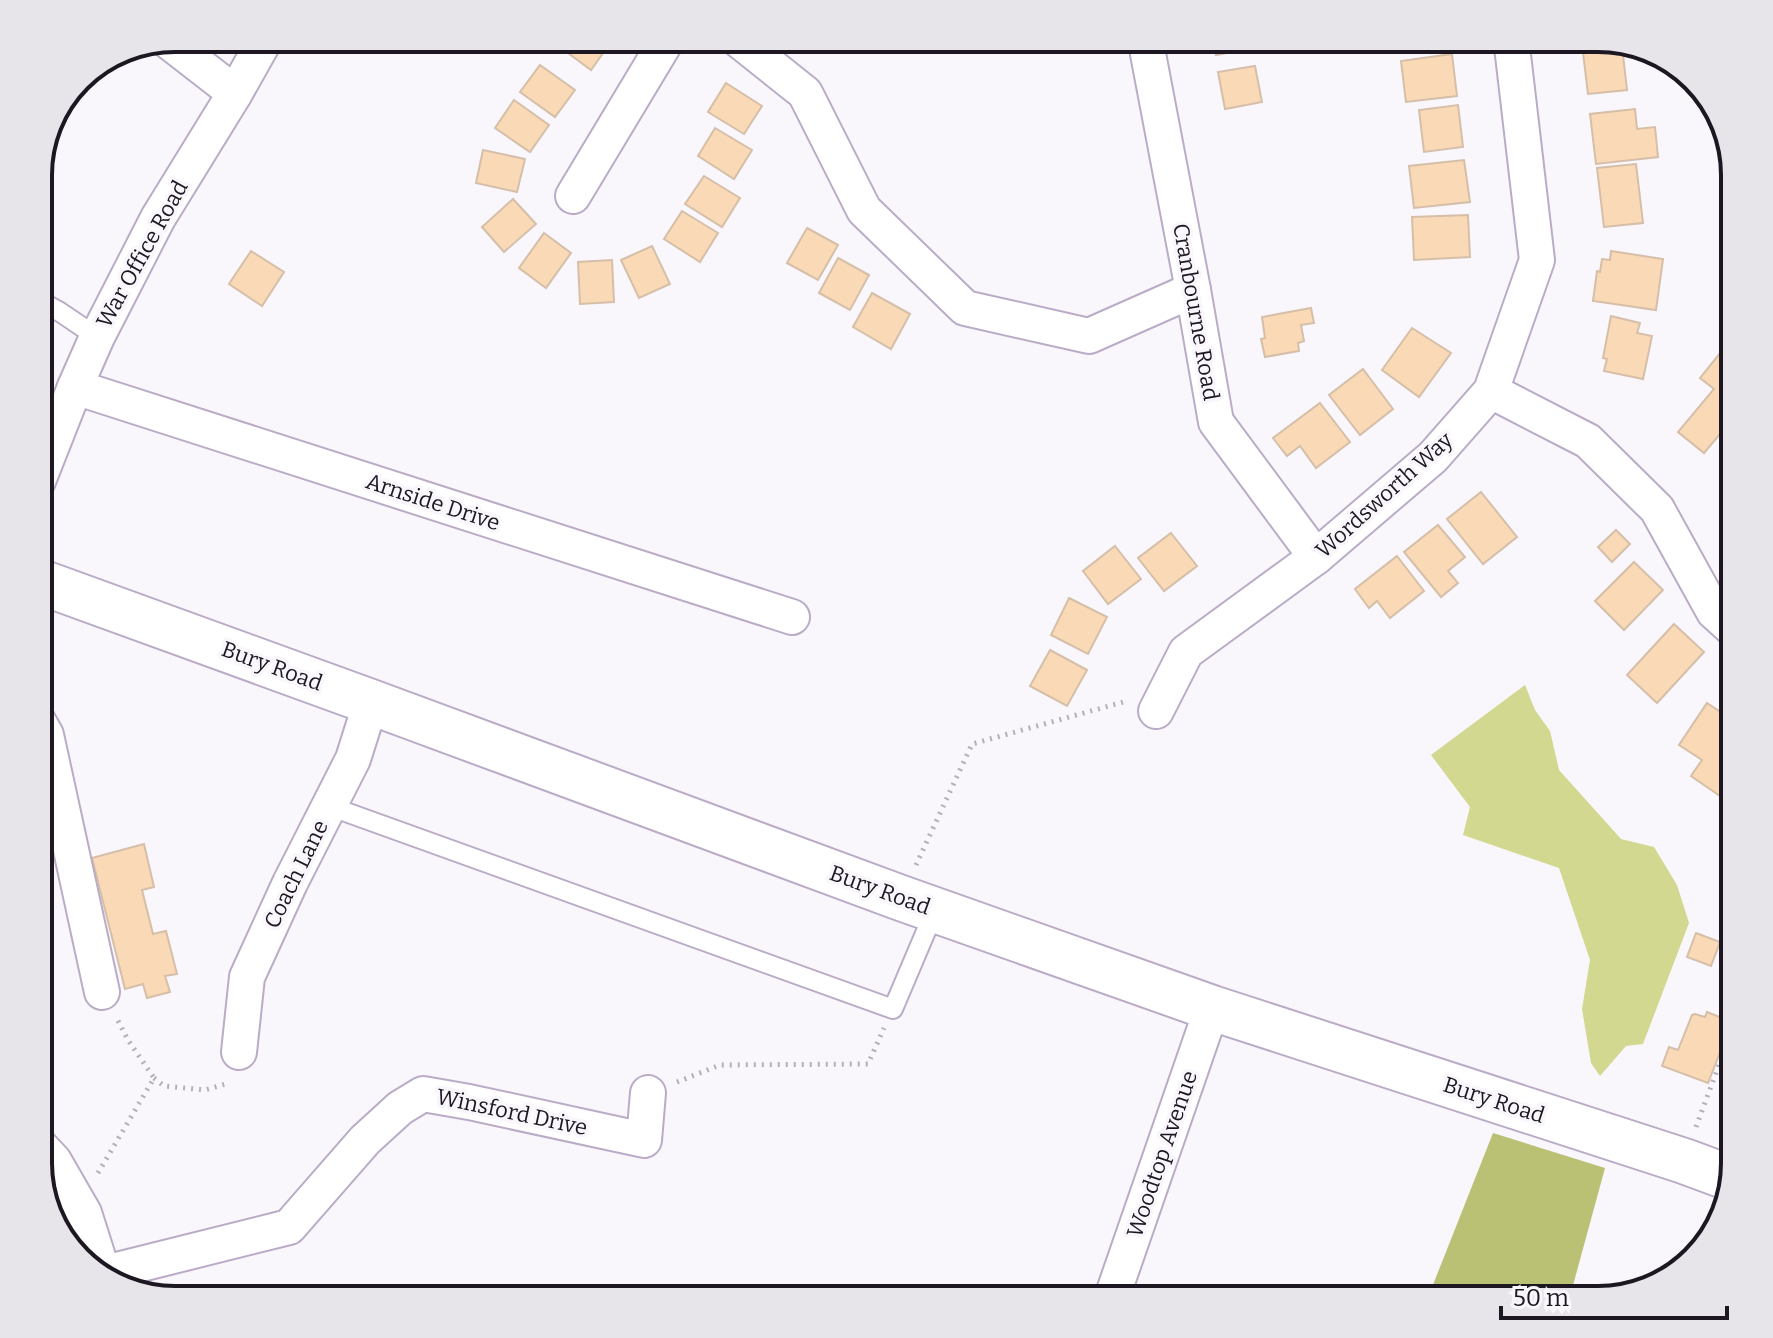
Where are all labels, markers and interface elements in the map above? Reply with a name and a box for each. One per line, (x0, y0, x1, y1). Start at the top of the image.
street label: War Office Road (90, 176, 194, 332)
street label: Cranbourne Road (1167, 221, 1225, 403)
street label: Wordsworth Way (1310, 426, 1458, 564)
street label: Arnside Drive (363, 468, 503, 536)
street label: Bury Road (218, 635, 326, 697)
street label: Coach Lane (258, 815, 334, 933)
street label: Bury Road (826, 859, 934, 921)
street label: Woodtop Avenue (1121, 1067, 1203, 1241)
street label: Bury Road (1440, 1071, 1548, 1129)
street label: Winsford Drive (434, 1083, 590, 1141)
scale bar (1501, 1270, 1727, 1320)
text: 50 m (1513, 1284, 1569, 1312)

